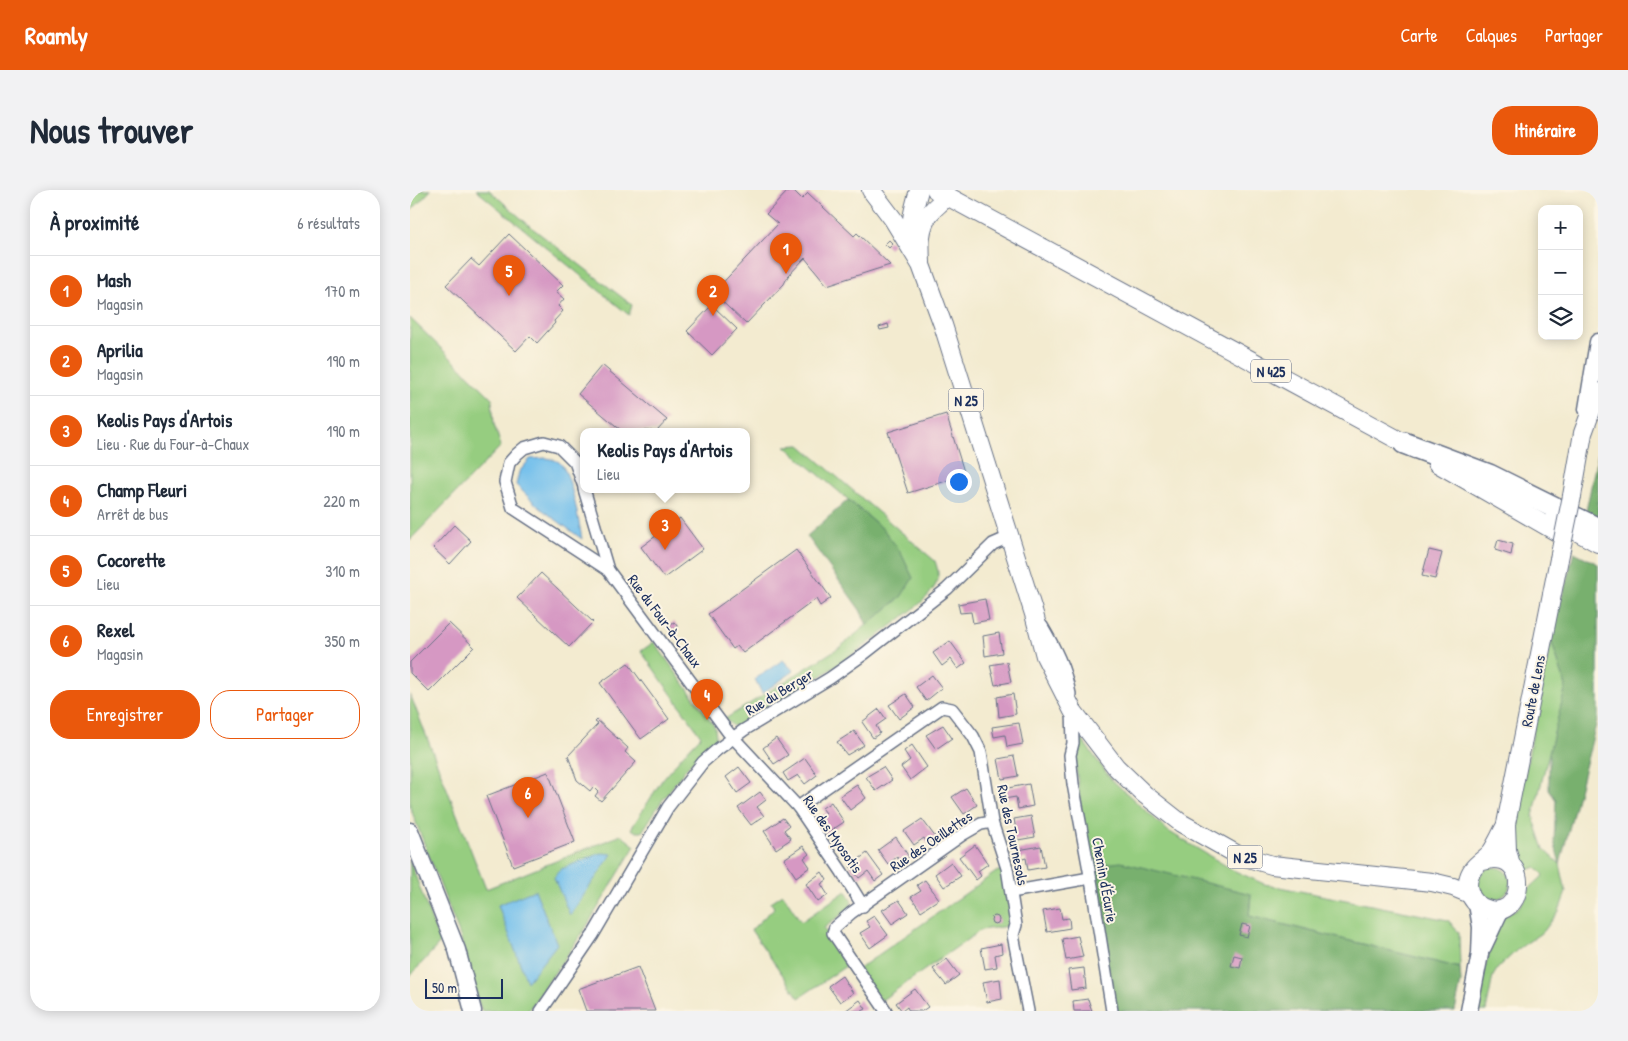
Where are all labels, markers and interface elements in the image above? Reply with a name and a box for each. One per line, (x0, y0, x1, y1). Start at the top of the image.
text: Roamly (25, 19, 88, 51)
text: Carte (1400, 23, 1438, 48)
text: Calques (1466, 23, 1517, 48)
text: Partager (1545, 23, 1603, 48)
button: Itinéraire (1492, 106, 1598, 155)
text: Nous trouver (30, 107, 193, 154)
map controls (1538, 205, 1583, 340)
button: + (1538, 205, 1583, 250)
text: À proximité (50, 208, 139, 237)
text: 6 résultats (297, 212, 360, 234)
pin: 1 (770, 233, 802, 274)
button: − (1538, 250, 1583, 295)
pin: 5 (493, 255, 525, 296)
text: Mash (97, 267, 131, 293)
pin: 2 (697, 275, 729, 316)
text: 1 (63, 280, 69, 302)
text: 170 m (325, 280, 360, 302)
text: Magasin (97, 293, 143, 315)
button: layers (1538, 295, 1583, 340)
text: Aprilia (97, 337, 143, 363)
text: 2 (62, 350, 70, 372)
text: 190 m (327, 350, 360, 372)
road number: N 425 (1251, 360, 1291, 382)
text: Magasin (97, 363, 143, 385)
road number: N 25 (948, 388, 984, 412)
text: Keolis Pays d'Artois (97, 407, 232, 433)
text: 3 (62, 420, 70, 442)
text: 190 m (327, 420, 360, 442)
popup (580, 428, 750, 493)
text: Lieu · Rue du Four-à-Chaux (97, 433, 249, 455)
text: Keolis Pays d'Artois (597, 437, 733, 463)
text: Lieu (597, 463, 620, 485)
your location (946, 469, 972, 495)
text: Champ Fleuri (97, 477, 187, 503)
text: 4 (63, 490, 69, 512)
text: 220 m (323, 490, 360, 512)
text: Arrêt de bus (97, 503, 168, 525)
pin: 3 (649, 509, 681, 550)
text: Cocorette (97, 547, 166, 573)
text: 5 (63, 560, 69, 582)
text: 310 m (325, 560, 360, 582)
street label: Rue du Four-à-Chaux (623, 570, 707, 672)
text: Lieu (97, 573, 119, 595)
text: Rexel (97, 617, 134, 643)
text: 6 (63, 630, 69, 652)
text: 350 m (324, 630, 360, 652)
text: Magasin (97, 643, 143, 665)
street label: Route de Lens (1516, 653, 1550, 729)
street label: Rue du Berger (741, 663, 817, 720)
pin: 4 (691, 679, 723, 720)
button: Enregistrer (50, 690, 200, 739)
button: Partager (210, 690, 360, 739)
pin: 6 (512, 777, 544, 818)
street label: Rue des Tournesols (992, 783, 1034, 888)
street label: Rue des Myosotis (798, 791, 868, 877)
street label: Rue des Oeillettes (886, 805, 977, 876)
street label: Chemin d'Écurie (1087, 836, 1123, 924)
road number: N 25 (1228, 846, 1262, 869)
scale bar (425, 976, 502, 999)
text: 50 m (432, 978, 457, 997)

